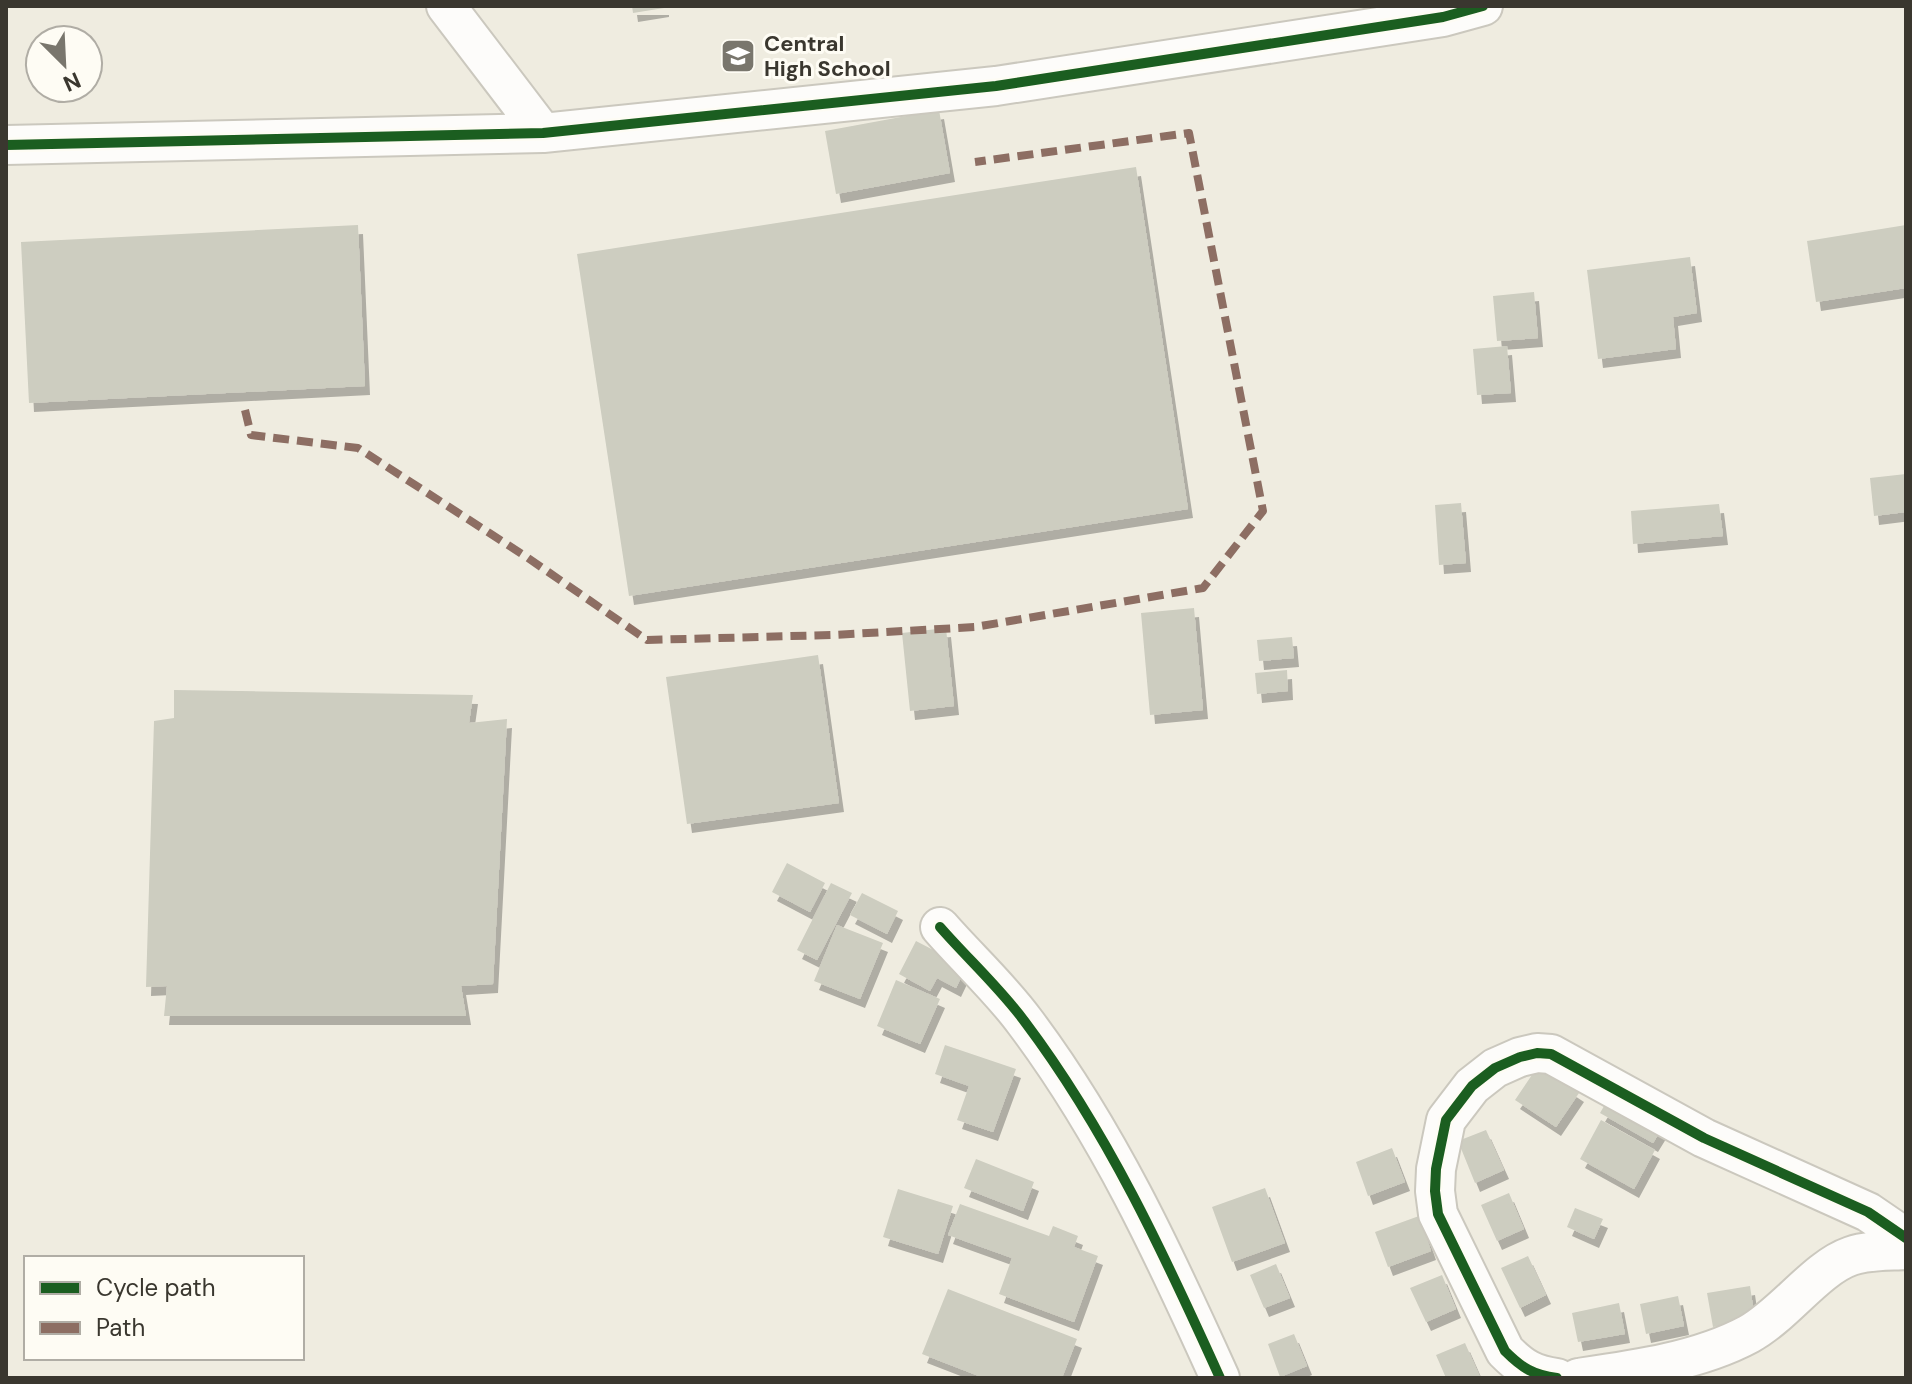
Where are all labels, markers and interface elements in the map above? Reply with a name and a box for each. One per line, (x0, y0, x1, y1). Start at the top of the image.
north arrow (24, 24, 104, 104)
place label: Central High School (764, 29, 891, 83)
school or university icon: Central High School (719, 37, 757, 75)
text: N (59, 65, 85, 98)
legend (24, 1256, 304, 1360)
text: Cycle path (96, 1272, 215, 1303)
text: Path (96, 1312, 145, 1343)

